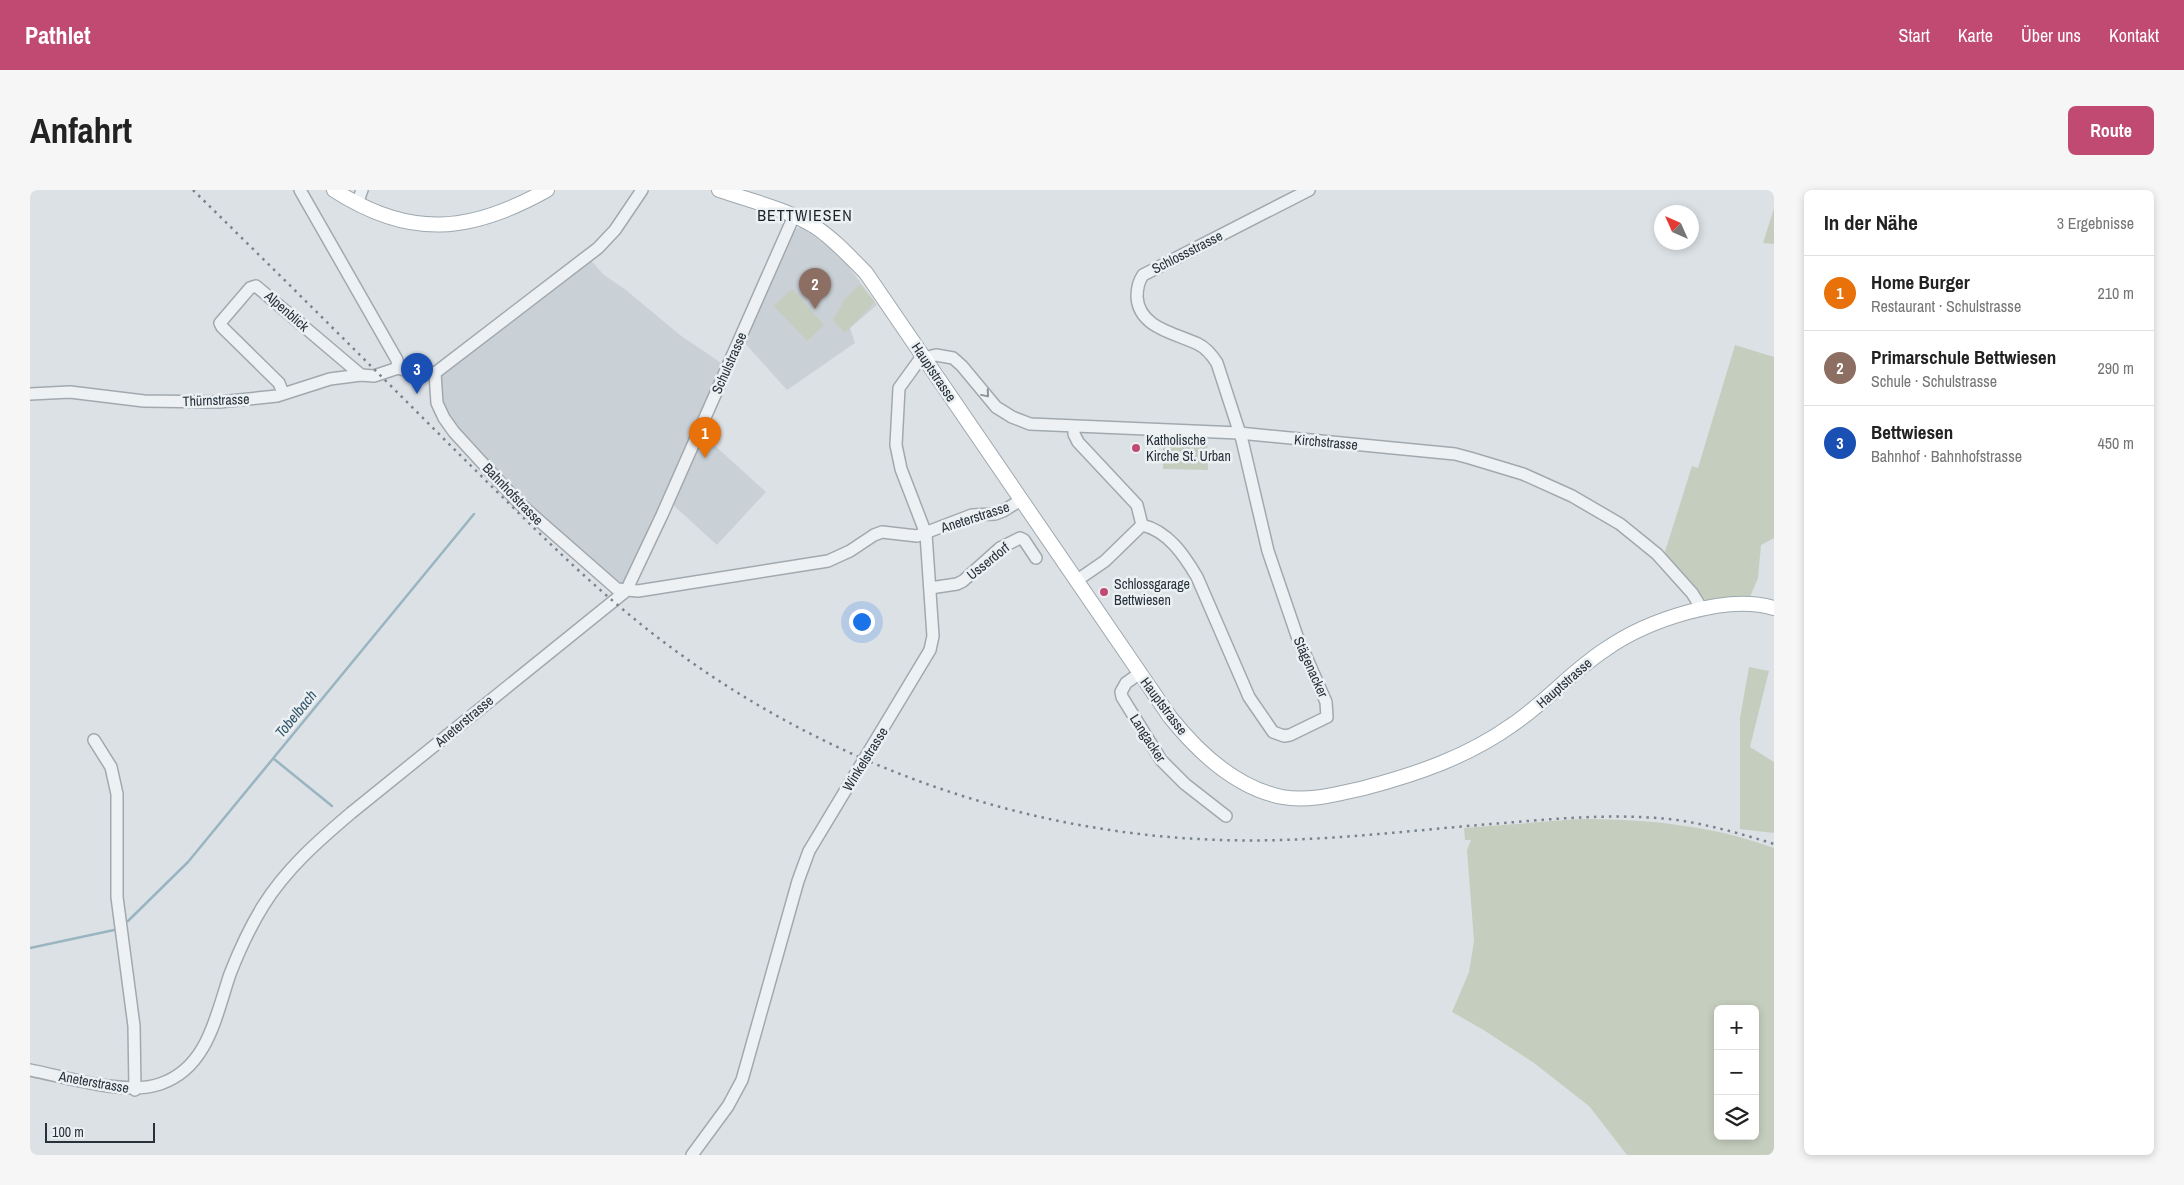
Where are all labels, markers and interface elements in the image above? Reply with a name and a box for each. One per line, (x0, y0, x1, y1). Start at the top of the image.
text: Pathlet (25, 19, 91, 51)
text: Start (1899, 23, 1930, 48)
text: Karte (1958, 23, 1993, 48)
text: Über uns (2021, 23, 2081, 48)
text: Kontakt (2109, 23, 2159, 48)
button: Route (2068, 106, 2154, 155)
text: Anfahrt (30, 107, 132, 154)
district label: BETTWIESEN (757, 204, 853, 226)
north arrow (1654, 205, 1699, 250)
text: In der Nähe (1824, 208, 1918, 237)
text: 3 Ergebnisse (2057, 212, 2134, 234)
street label: Schlossstrasse (1149, 226, 1225, 278)
pin: 2 (799, 268, 831, 309)
text: Home Burger (1871, 269, 1970, 295)
text: 1 (1836, 282, 1844, 304)
text: 210 m (2098, 282, 2134, 304)
street label: Alpenblick (260, 286, 313, 335)
text: Restaurant · Schulstrasse (1871, 295, 2021, 317)
street label: Schulstrasse (707, 329, 751, 397)
street label: Hauptstrasse (908, 339, 960, 405)
text: Primarschule Bettwiesen (1871, 344, 2056, 370)
pin: 3 (401, 353, 433, 394)
text: 2 (1836, 357, 1844, 379)
text: 290 m (2098, 357, 2134, 379)
text: Schule · Schulstrasse (1871, 370, 1997, 392)
one-way arrow (980, 388, 988, 397)
street label: Thürnstrasse (182, 390, 250, 410)
pin: 1 (689, 417, 721, 458)
text: Bettwiesen (1871, 419, 1953, 445)
street label: Kirchstrasse (1293, 430, 1359, 454)
place label: Katholische Kirche St. Urban (1146, 431, 1231, 465)
text: 3 (1836, 432, 1844, 454)
text: 450 m (2098, 432, 2134, 454)
marker: Katholische Kirche St. Urban (1130, 442, 1142, 454)
text: Bahnhof · Bahnhofstrasse (1871, 445, 2022, 467)
street label: Bahnhofstrasse (479, 459, 547, 529)
street label: Aneterstrasse (938, 497, 1011, 537)
street label: Usserdorf (963, 538, 1014, 584)
place label: Schlossgarage Bettwiesen (1114, 575, 1190, 609)
marker: Schlossgarage Bettwiesen (1098, 586, 1110, 598)
your location (849, 609, 875, 635)
street label: Stägenacker (1290, 634, 1332, 700)
street label: Hauptstrasse (1533, 654, 1595, 712)
street label: Hauptstrasse (1136, 674, 1192, 738)
water label: Tobelbach (270, 685, 321, 742)
street label: Aneterstrasse (430, 691, 497, 751)
street label: Langacker (1126, 711, 1170, 766)
street label: Winkelstrasse (838, 724, 892, 794)
map controls (1714, 1005, 1759, 1140)
button: + (1714, 1005, 1759, 1050)
button: − (1714, 1050, 1759, 1095)
street label: Aneterstrasse (57, 1067, 130, 1097)
button: layers (1714, 1095, 1759, 1140)
scale bar (45, 1120, 155, 1143)
text: 100 m (52, 1123, 84, 1141)

